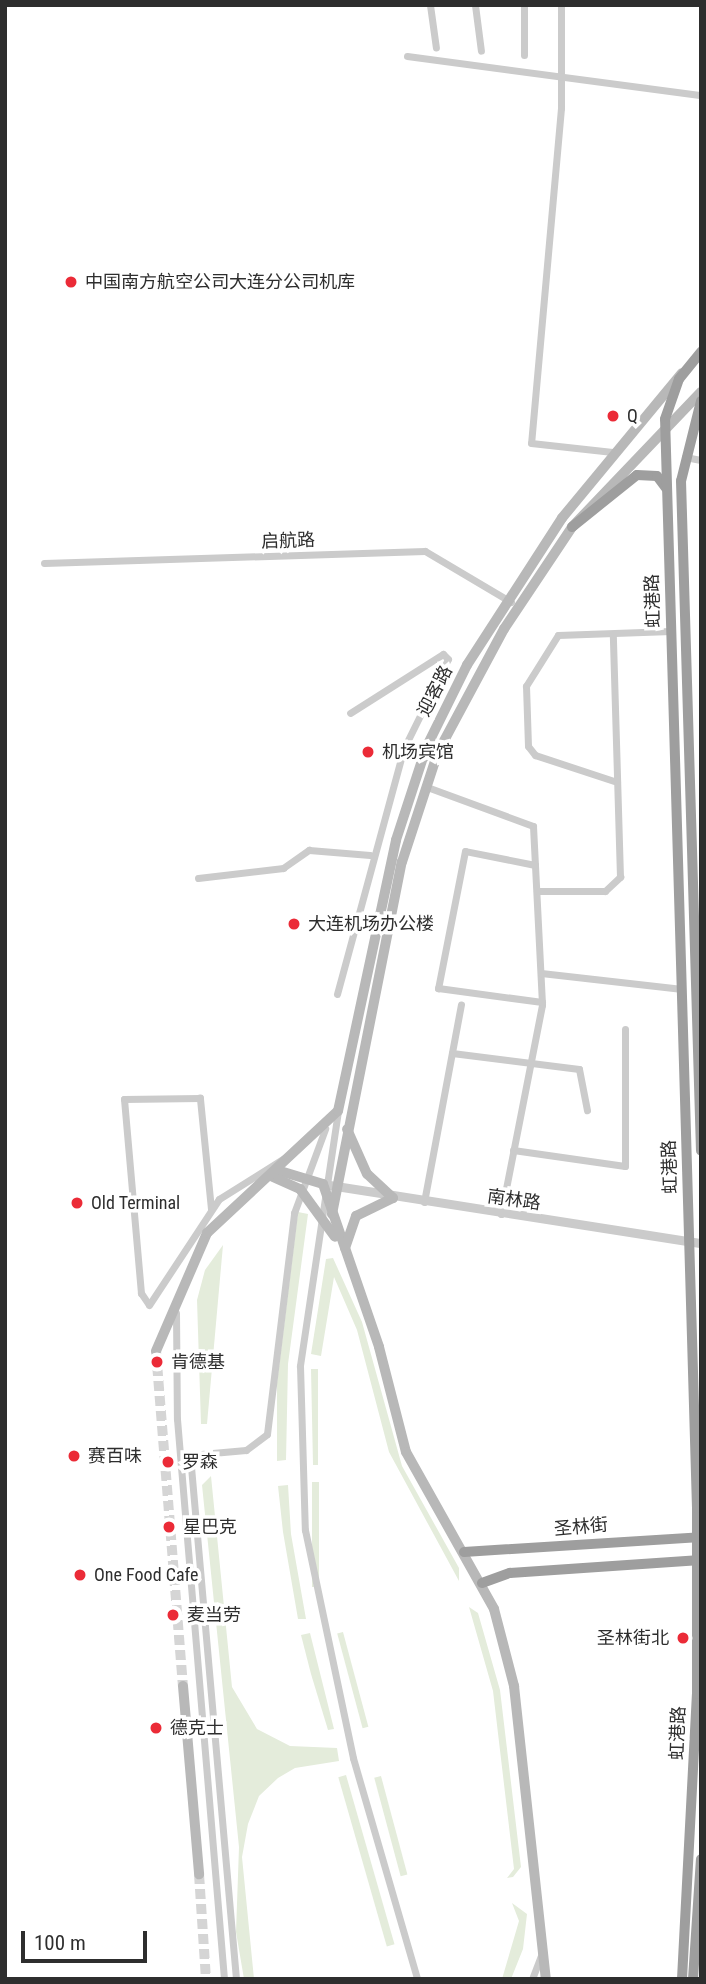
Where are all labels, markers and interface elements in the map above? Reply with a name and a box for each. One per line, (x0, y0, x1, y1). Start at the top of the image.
place label: 中国南方航空公司大连分公司机库 (85, 271, 355, 293)
marker: 中国南方航空公司大连分公司机库 (63, 274, 79, 290)
place label: Q (627, 405, 638, 427)
marker: Q (605, 408, 621, 424)
street label: 启航路 (261, 529, 315, 553)
street label: 虹港路 (641, 574, 665, 628)
street label: 迎客路 (413, 662, 457, 720)
place label: 机场宾馆 (382, 741, 454, 763)
marker: 机场宾馆 (360, 744, 376, 760)
place label: 大连机场办公楼 (308, 913, 434, 935)
marker: 大连机场办公楼 (286, 916, 302, 932)
street label: 虹港路 (658, 1140, 682, 1194)
street label: 南林路 (486, 1186, 542, 1214)
place label: Old Terminal (91, 1192, 181, 1214)
marker: Old Terminal (69, 1195, 85, 1211)
place label: 肯德基 (171, 1351, 225, 1373)
marker: 肯德基 (149, 1354, 165, 1370)
place label: 赛百味 (88, 1445, 142, 1467)
marker: 赛百味 (66, 1448, 82, 1464)
place label: 罗森 (182, 1451, 218, 1473)
marker: 罗森 (160, 1454, 176, 1470)
street label: 圣林街 (553, 1514, 609, 1540)
place label: 星巴克 (183, 1516, 237, 1538)
marker: 星巴克 (161, 1519, 177, 1535)
place label: One Food Cafe (94, 1564, 198, 1586)
marker: One Food Cafe (72, 1567, 88, 1583)
place label: 麦当劳 (187, 1604, 241, 1626)
marker: 麦当劳 (165, 1607, 181, 1623)
place label: 圣林街北 (597, 1627, 669, 1649)
marker: 圣林街北 (675, 1630, 691, 1646)
street label: 虹港路 (666, 1706, 690, 1760)
place label: 德克士 (170, 1717, 224, 1739)
marker: 德克士 (148, 1720, 164, 1736)
scale bar (24, 1918, 150, 1962)
text: 100 m (34, 1931, 86, 1955)

